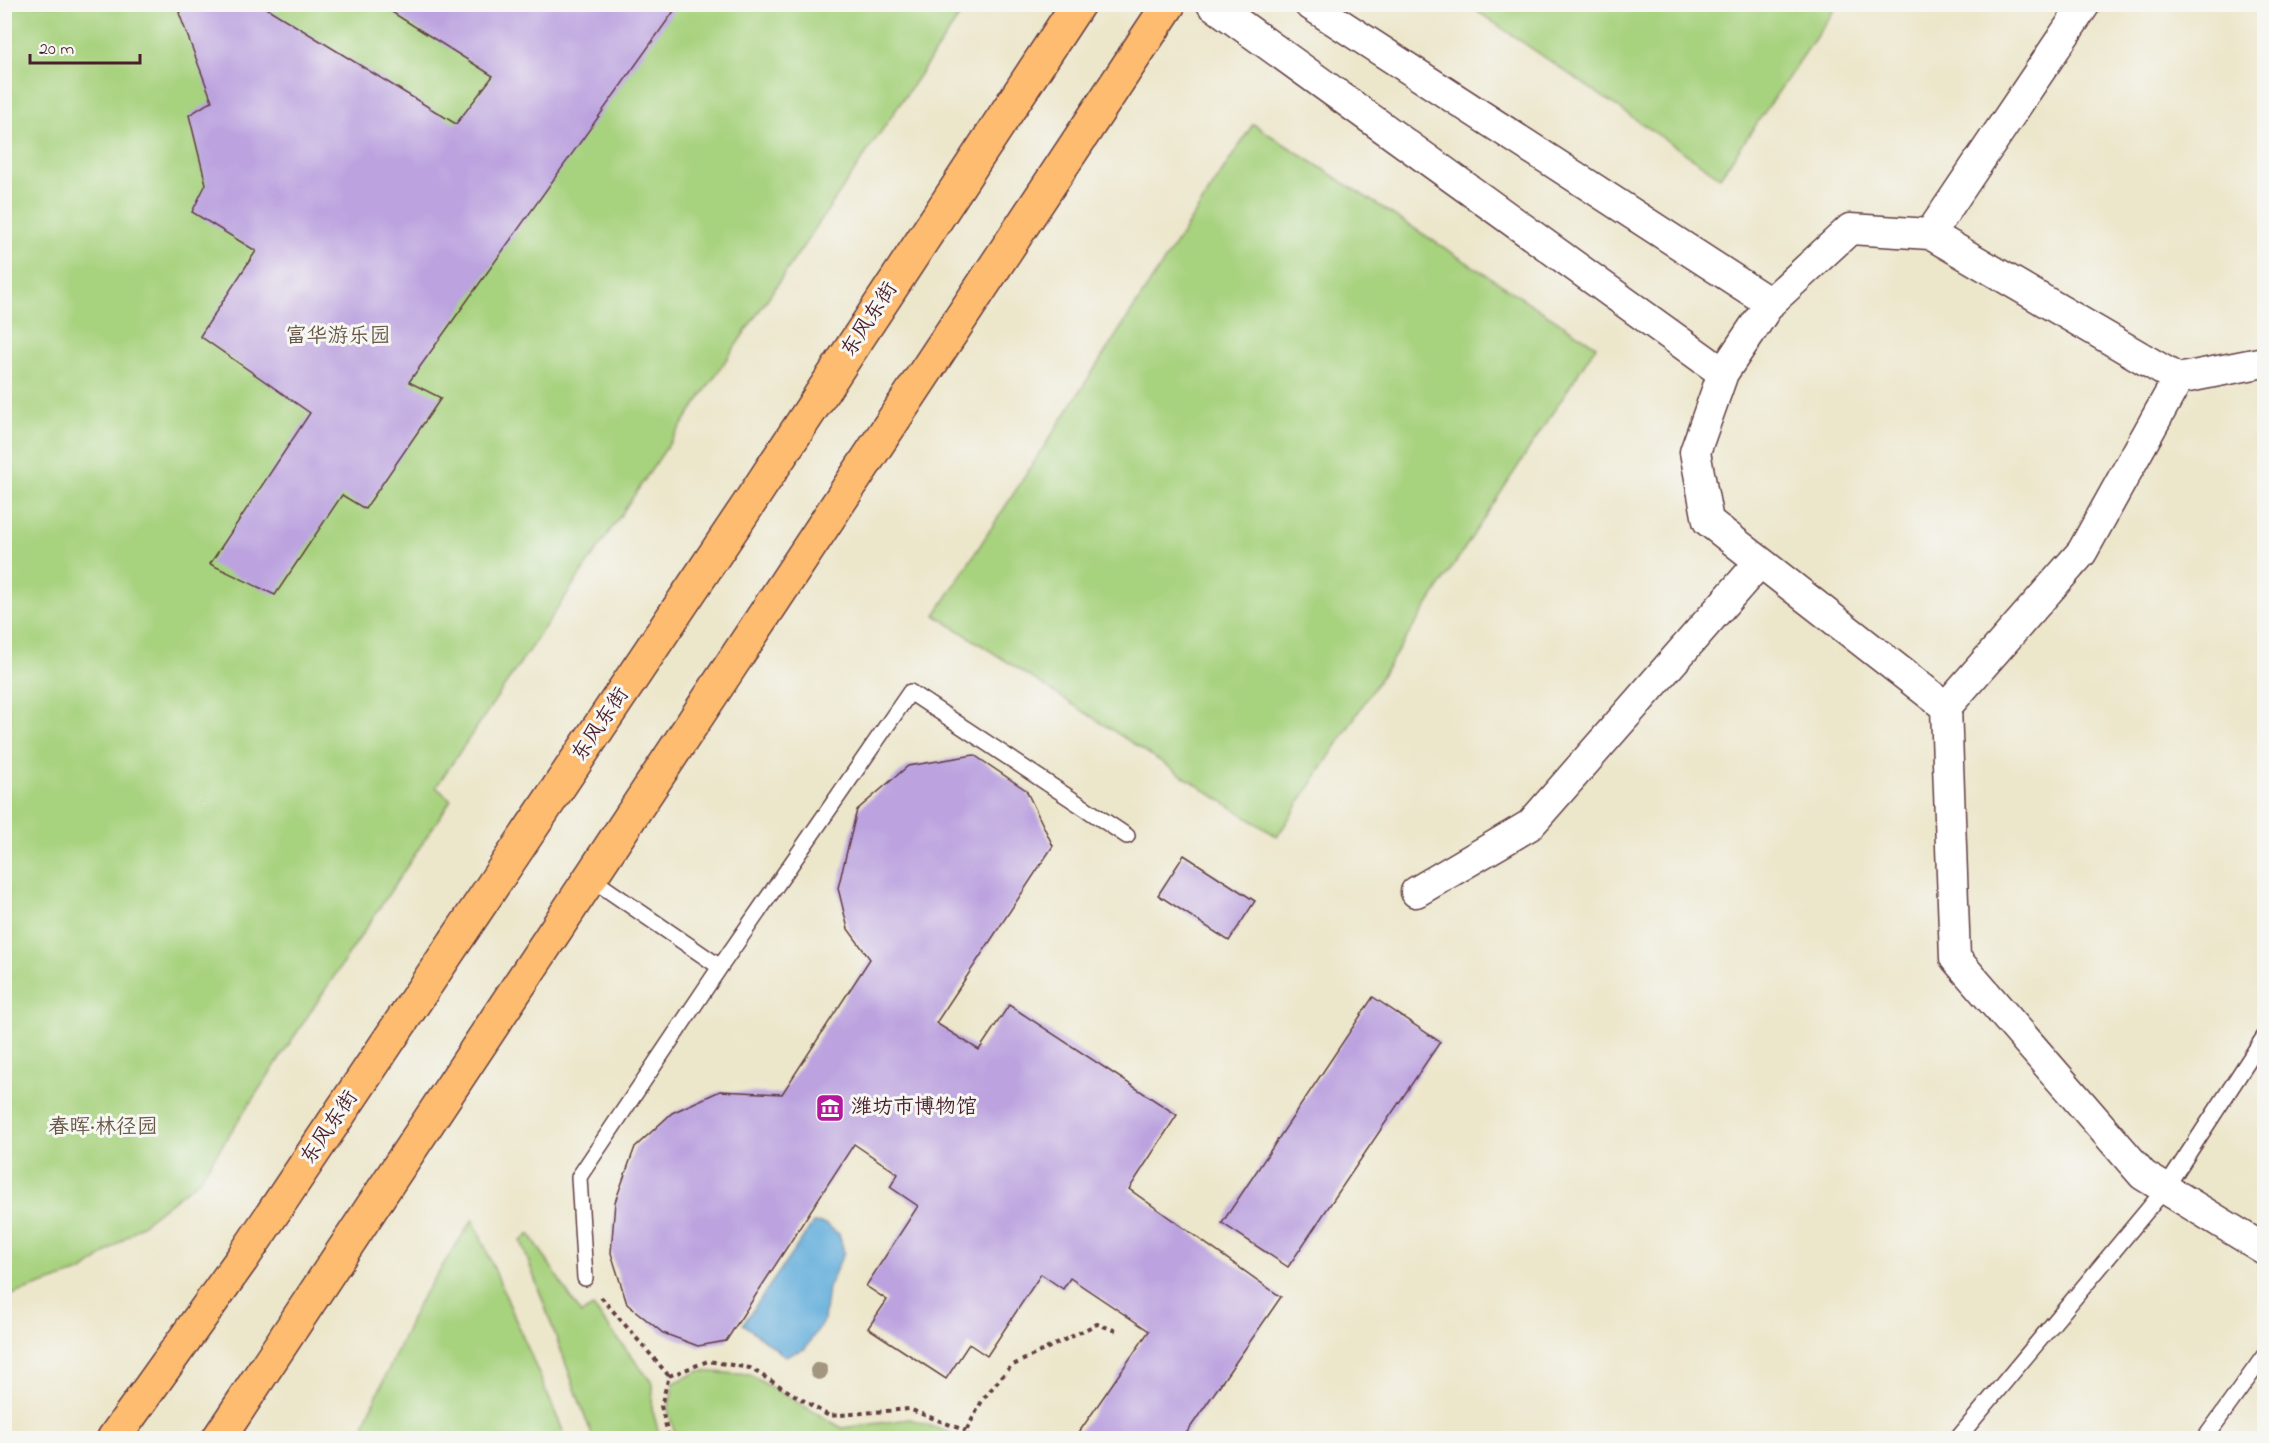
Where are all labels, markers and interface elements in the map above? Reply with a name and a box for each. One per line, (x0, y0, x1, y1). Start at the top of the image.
scale bar (30, 27, 140, 65)
text: 20 m (39, 37, 74, 63)
street label: 东风东街 (835, 277, 905, 363)
park label: 富华游乐园 (286, 322, 391, 352)
street label: 东风东街 (565, 682, 637, 768)
street label: 东风东街 (294, 1085, 366, 1171)
museum icon: 潍坊市博物馆 (814, 1092, 846, 1124)
place label: 潍坊市博物馆 (851, 1093, 977, 1123)
park label: 春晖·林径园 (48, 1113, 158, 1143)

